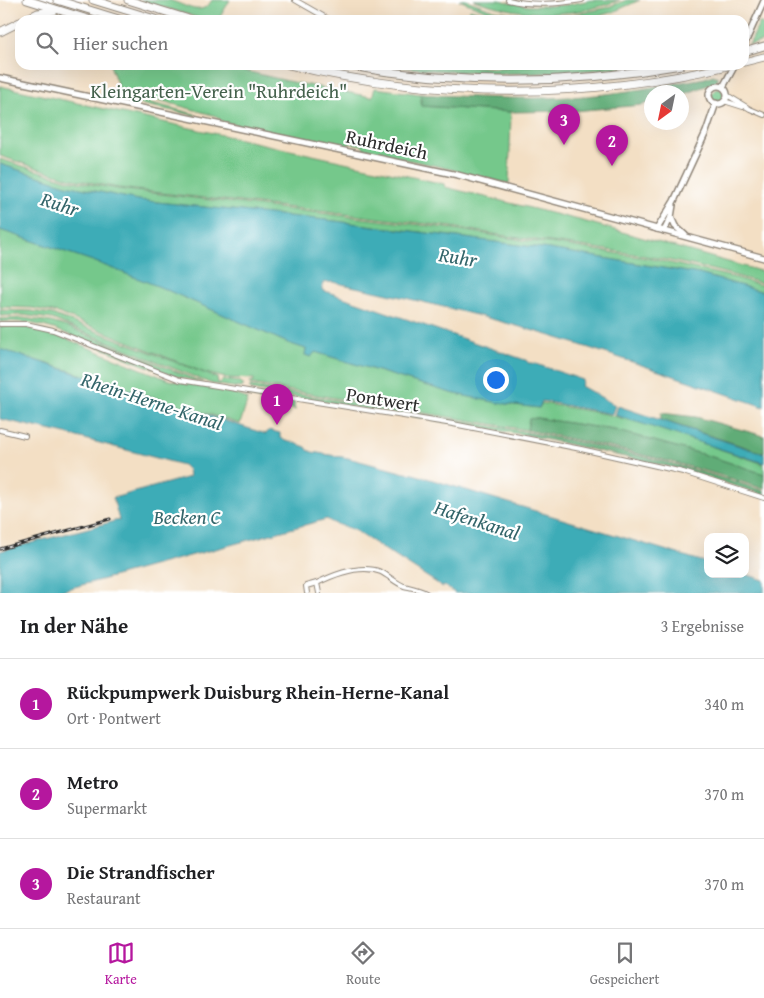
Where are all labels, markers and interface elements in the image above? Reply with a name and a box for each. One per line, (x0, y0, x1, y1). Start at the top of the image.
search box (15, 15, 749, 70)
icon: search (33, 29, 61, 57)
text: Hier suchen (73, 29, 168, 57)
park label: Kleingarten-Verein "Ruhrdeich" (91, 77, 347, 105)
north arrow (644, 85, 689, 130)
pin: 3 (548, 104, 580, 145)
street label: Ruhrdeich (344, 122, 431, 166)
pin: 2 (596, 125, 628, 166)
water label: Ruhr (36, 183, 83, 223)
water label: Ruhr (436, 239, 480, 274)
water label: Rhein-Herne-Kanal (77, 364, 227, 437)
your location (483, 367, 509, 393)
street label: Pontwert (344, 379, 422, 419)
pin: 1 (261, 384, 293, 425)
water label: Hafenkanal (430, 492, 524, 547)
water label: Becken C (153, 502, 222, 531)
map controls (704, 533, 749, 578)
button: layers (704, 533, 749, 578)
text: In der Nähe (20, 610, 128, 641)
text: 3 Ergebnisse (661, 614, 744, 638)
text: Rückpumpwerk Duisburg Rhein-Herne-Kanal (67, 678, 449, 706)
text: 1 (32, 692, 40, 716)
text: 340 m (704, 692, 744, 716)
text: Ort · Pontwert (67, 706, 161, 730)
text: Metro (67, 768, 118, 796)
text: 2 (32, 782, 40, 806)
text: 370 m (704, 782, 744, 806)
text: Supermarkt (67, 796, 147, 820)
text: Die Strandfischer (67, 858, 215, 886)
text: 3 (32, 872, 40, 896)
text: 370 m (704, 872, 744, 896)
text: Restaurant (67, 886, 141, 910)
tab: Karte (105, 939, 137, 989)
tab: Route (346, 939, 380, 989)
tab: Gespeichert (590, 939, 659, 989)

